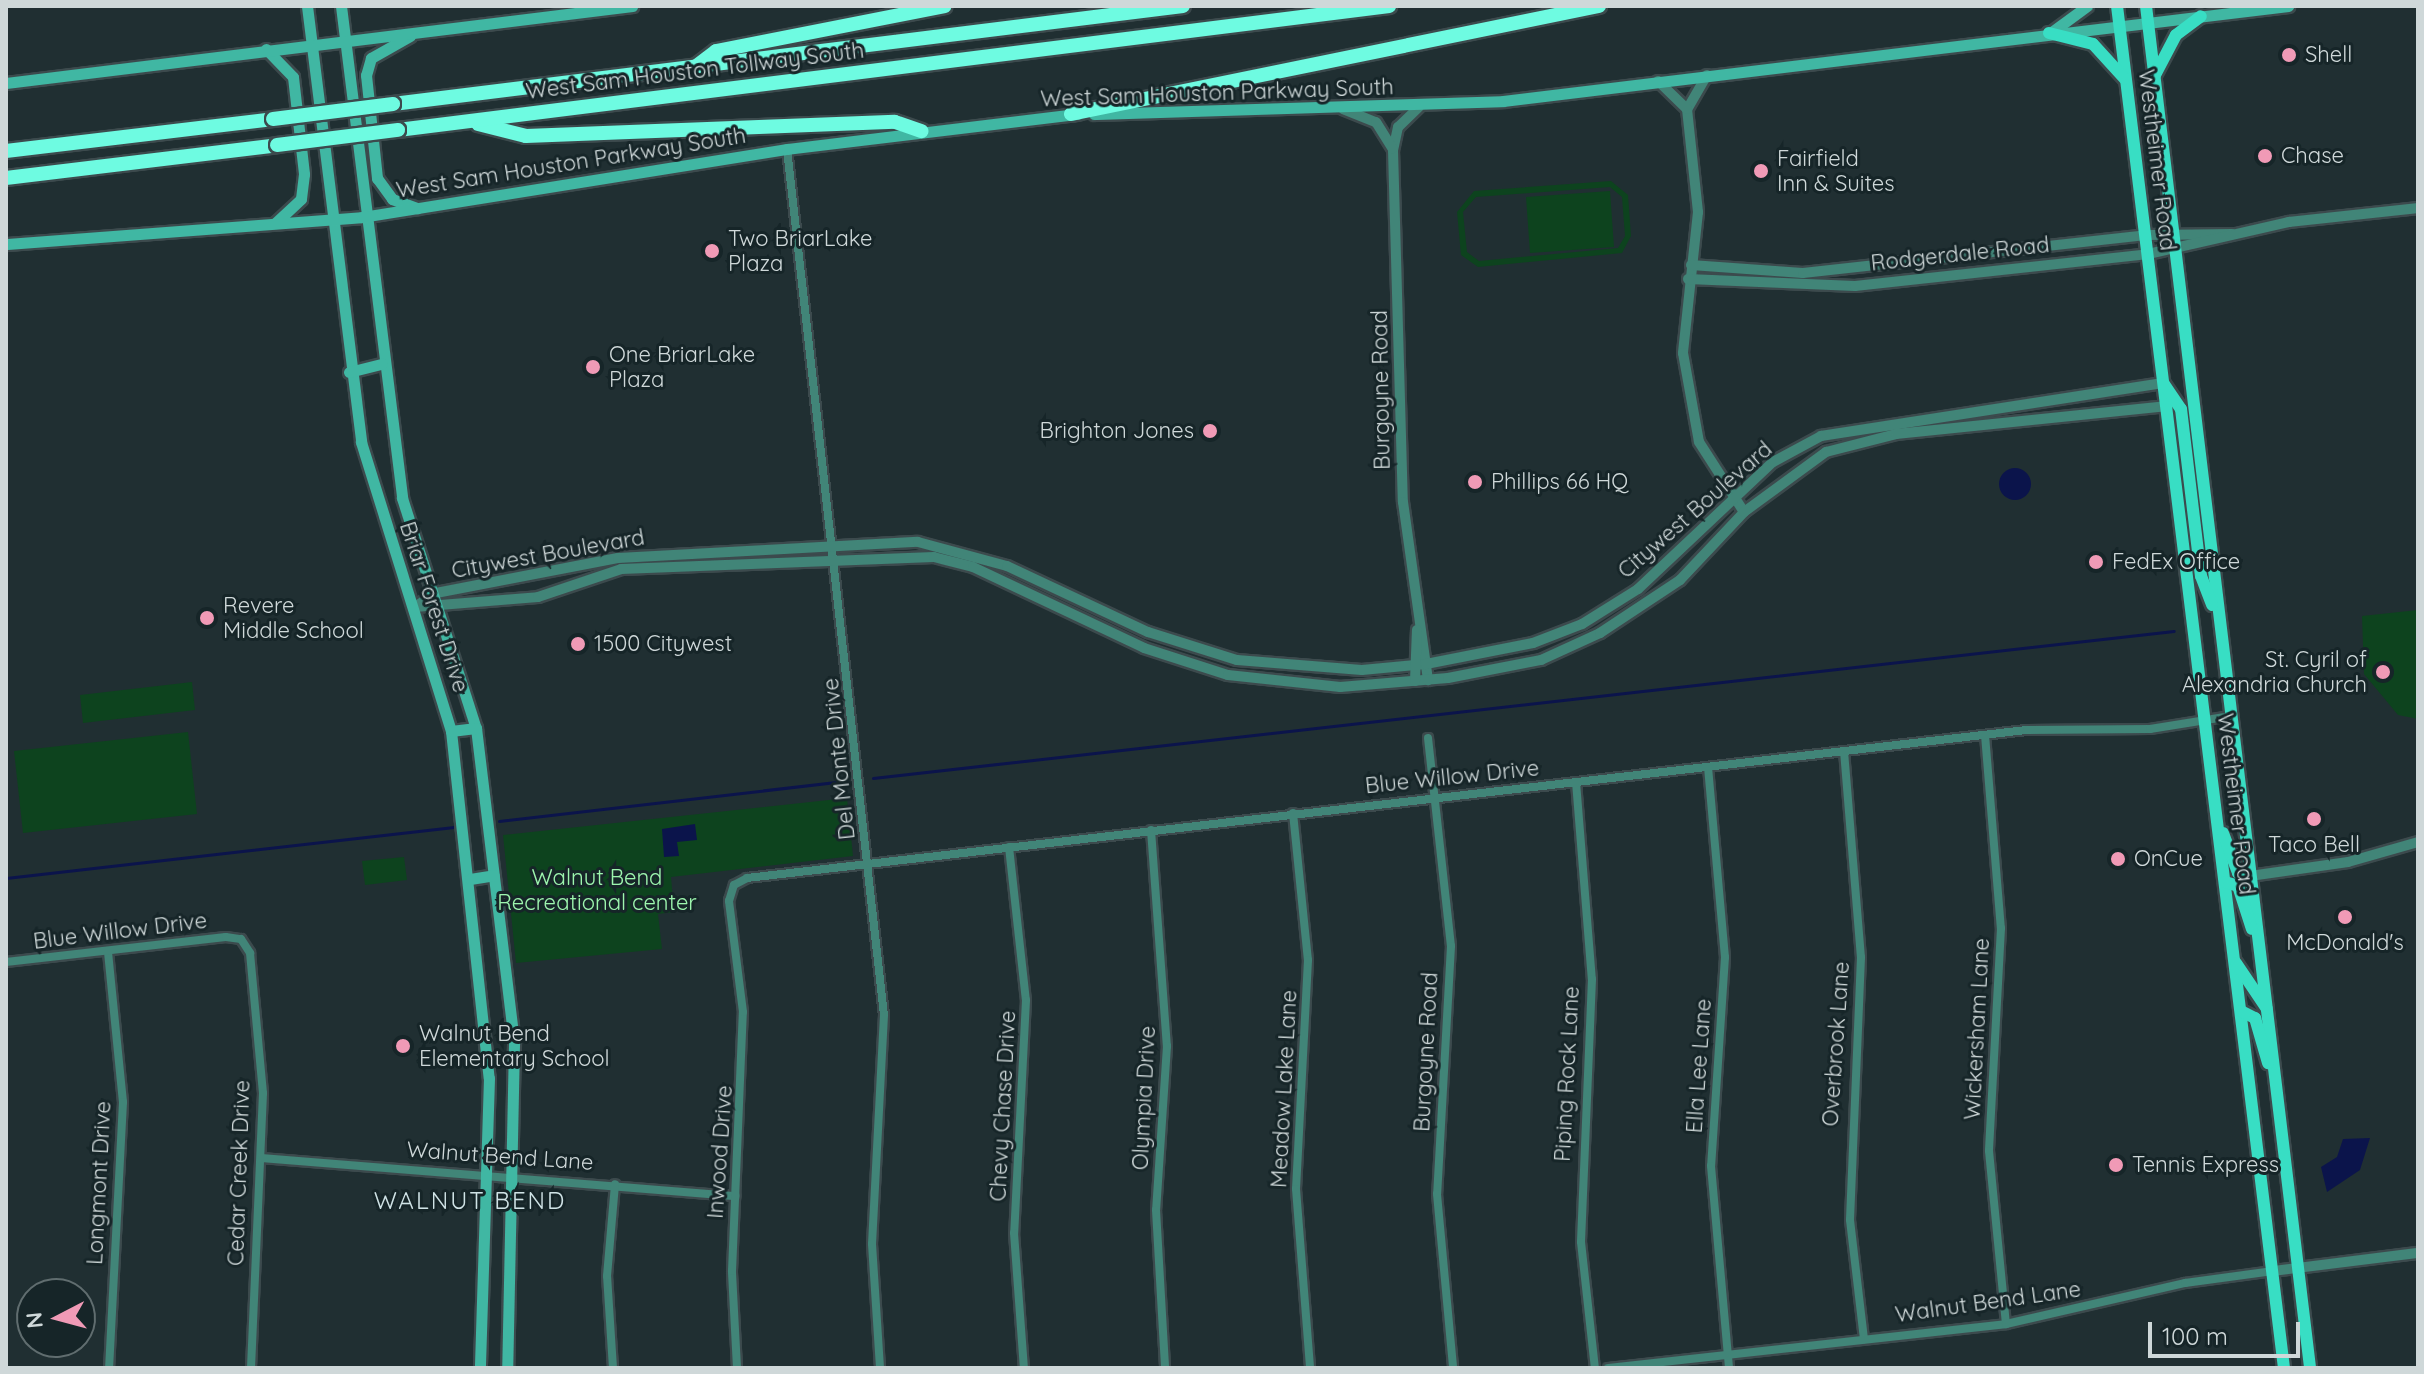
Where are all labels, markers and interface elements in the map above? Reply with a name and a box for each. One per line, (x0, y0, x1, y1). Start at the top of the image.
street label: West Sam Houston Tollway South (524, 37, 866, 105)
place label: Shell (2305, 42, 2352, 68)
marker: Shell (2280, 46, 2298, 64)
street label: Westheimer Road (2133, 68, 2181, 252)
street label: West Sam Houston Parkway South (1040, 74, 1394, 112)
street label: West Sam Houston Parkway South (394, 122, 748, 204)
place label: Chase (2281, 143, 2344, 169)
place label: Fairfield Inn & Suites (1777, 145, 1895, 196)
marker: Chase (2256, 147, 2274, 165)
marker: Fairfield Inn & Suites (1752, 162, 1770, 180)
place label: Two BriarLake Plaza (728, 225, 873, 276)
street label: Rodgerdale Road (1869, 231, 2051, 277)
marker: Two BriarLake Plaza (703, 242, 721, 260)
street label: Burgoyne Road (1366, 310, 1396, 470)
place label: One BriarLake Plaza (609, 341, 755, 392)
marker: One BriarLake Plaza (584, 358, 602, 376)
place label: Brighton Jones (1040, 418, 1194, 444)
marker: Brighton Jones (1201, 422, 1219, 440)
street label: Citywest Boulevard (1613, 436, 1777, 584)
place label: Phillips 66 HQ (1491, 469, 1628, 495)
marker: Phillips 66 HQ (1466, 473, 1484, 491)
street label: Briar Forest Drive (394, 518, 474, 696)
street label: Citywest Boulevard (450, 524, 646, 584)
place label: FedEx Office (2112, 549, 2240, 575)
marker: FedEx Office (2087, 553, 2105, 571)
place label: Revere Middle School (223, 592, 364, 644)
marker: Revere Middle School (198, 609, 216, 627)
place label: 1500 Citywest (594, 631, 732, 657)
marker: 1500 Citywest (569, 635, 587, 653)
place label: St. Cyril of Alexandria Church (2182, 646, 2367, 698)
marker: St. Cyril of Alexandria Church (2374, 663, 2392, 681)
street label: Del Monte Drive (817, 677, 861, 841)
street label: Westheimer Road (2212, 712, 2260, 896)
street label: Blue Willow Drive (1364, 755, 1540, 799)
marker: Taco Bell (2305, 810, 2323, 828)
place label: Taco Bell (2268, 832, 2360, 858)
place label: OnCue (2134, 846, 2203, 872)
marker: OnCue (2109, 850, 2127, 868)
park label: Walnut Bend Recreational center (497, 864, 697, 916)
street label: Blue Willow Drive (32, 907, 208, 955)
marker: McDonald's (2336, 908, 2354, 926)
place label: McDonald's (2286, 930, 2404, 956)
street label: Wickersham Lane (1959, 937, 1995, 1121)
street label: Overbrook Lane (1817, 961, 1855, 1127)
street label: Burgoyne Road (1409, 972, 1443, 1132)
street label: Piping Rock Lane (1549, 986, 1585, 1162)
street label: Meadow Lake Lane (1266, 989, 1302, 1189)
street label: Ella Lee Lane (1681, 998, 1717, 1134)
street label: Chevy Chase Drive (985, 1010, 1021, 1202)
place label: Walnut Bend Elementary School (419, 1020, 610, 1072)
street label: Olympia Drive (1127, 1025, 1161, 1171)
marker: Walnut Bend Elementary School (394, 1037, 412, 1055)
street label: Cedar Creek Drive (223, 1080, 255, 1266)
street label: Inwood Drive (702, 1084, 738, 1220)
street label: Longmont Drive (82, 1100, 116, 1266)
street label: Walnut Bend Lane (406, 1136, 594, 1176)
place label: Tennis Express (2132, 1152, 2279, 1178)
marker: Tennis Express (2107, 1156, 2125, 1174)
district label: WALNUT BEND (374, 1187, 566, 1215)
street label: Walnut Bend Lane (1894, 1276, 2082, 1328)
north arrow (16, 1278, 96, 1358)
scale bar (2152, 1306, 2304, 1356)
text: N (19, 1311, 49, 1330)
text: 100 m (2162, 1321, 2228, 1351)

